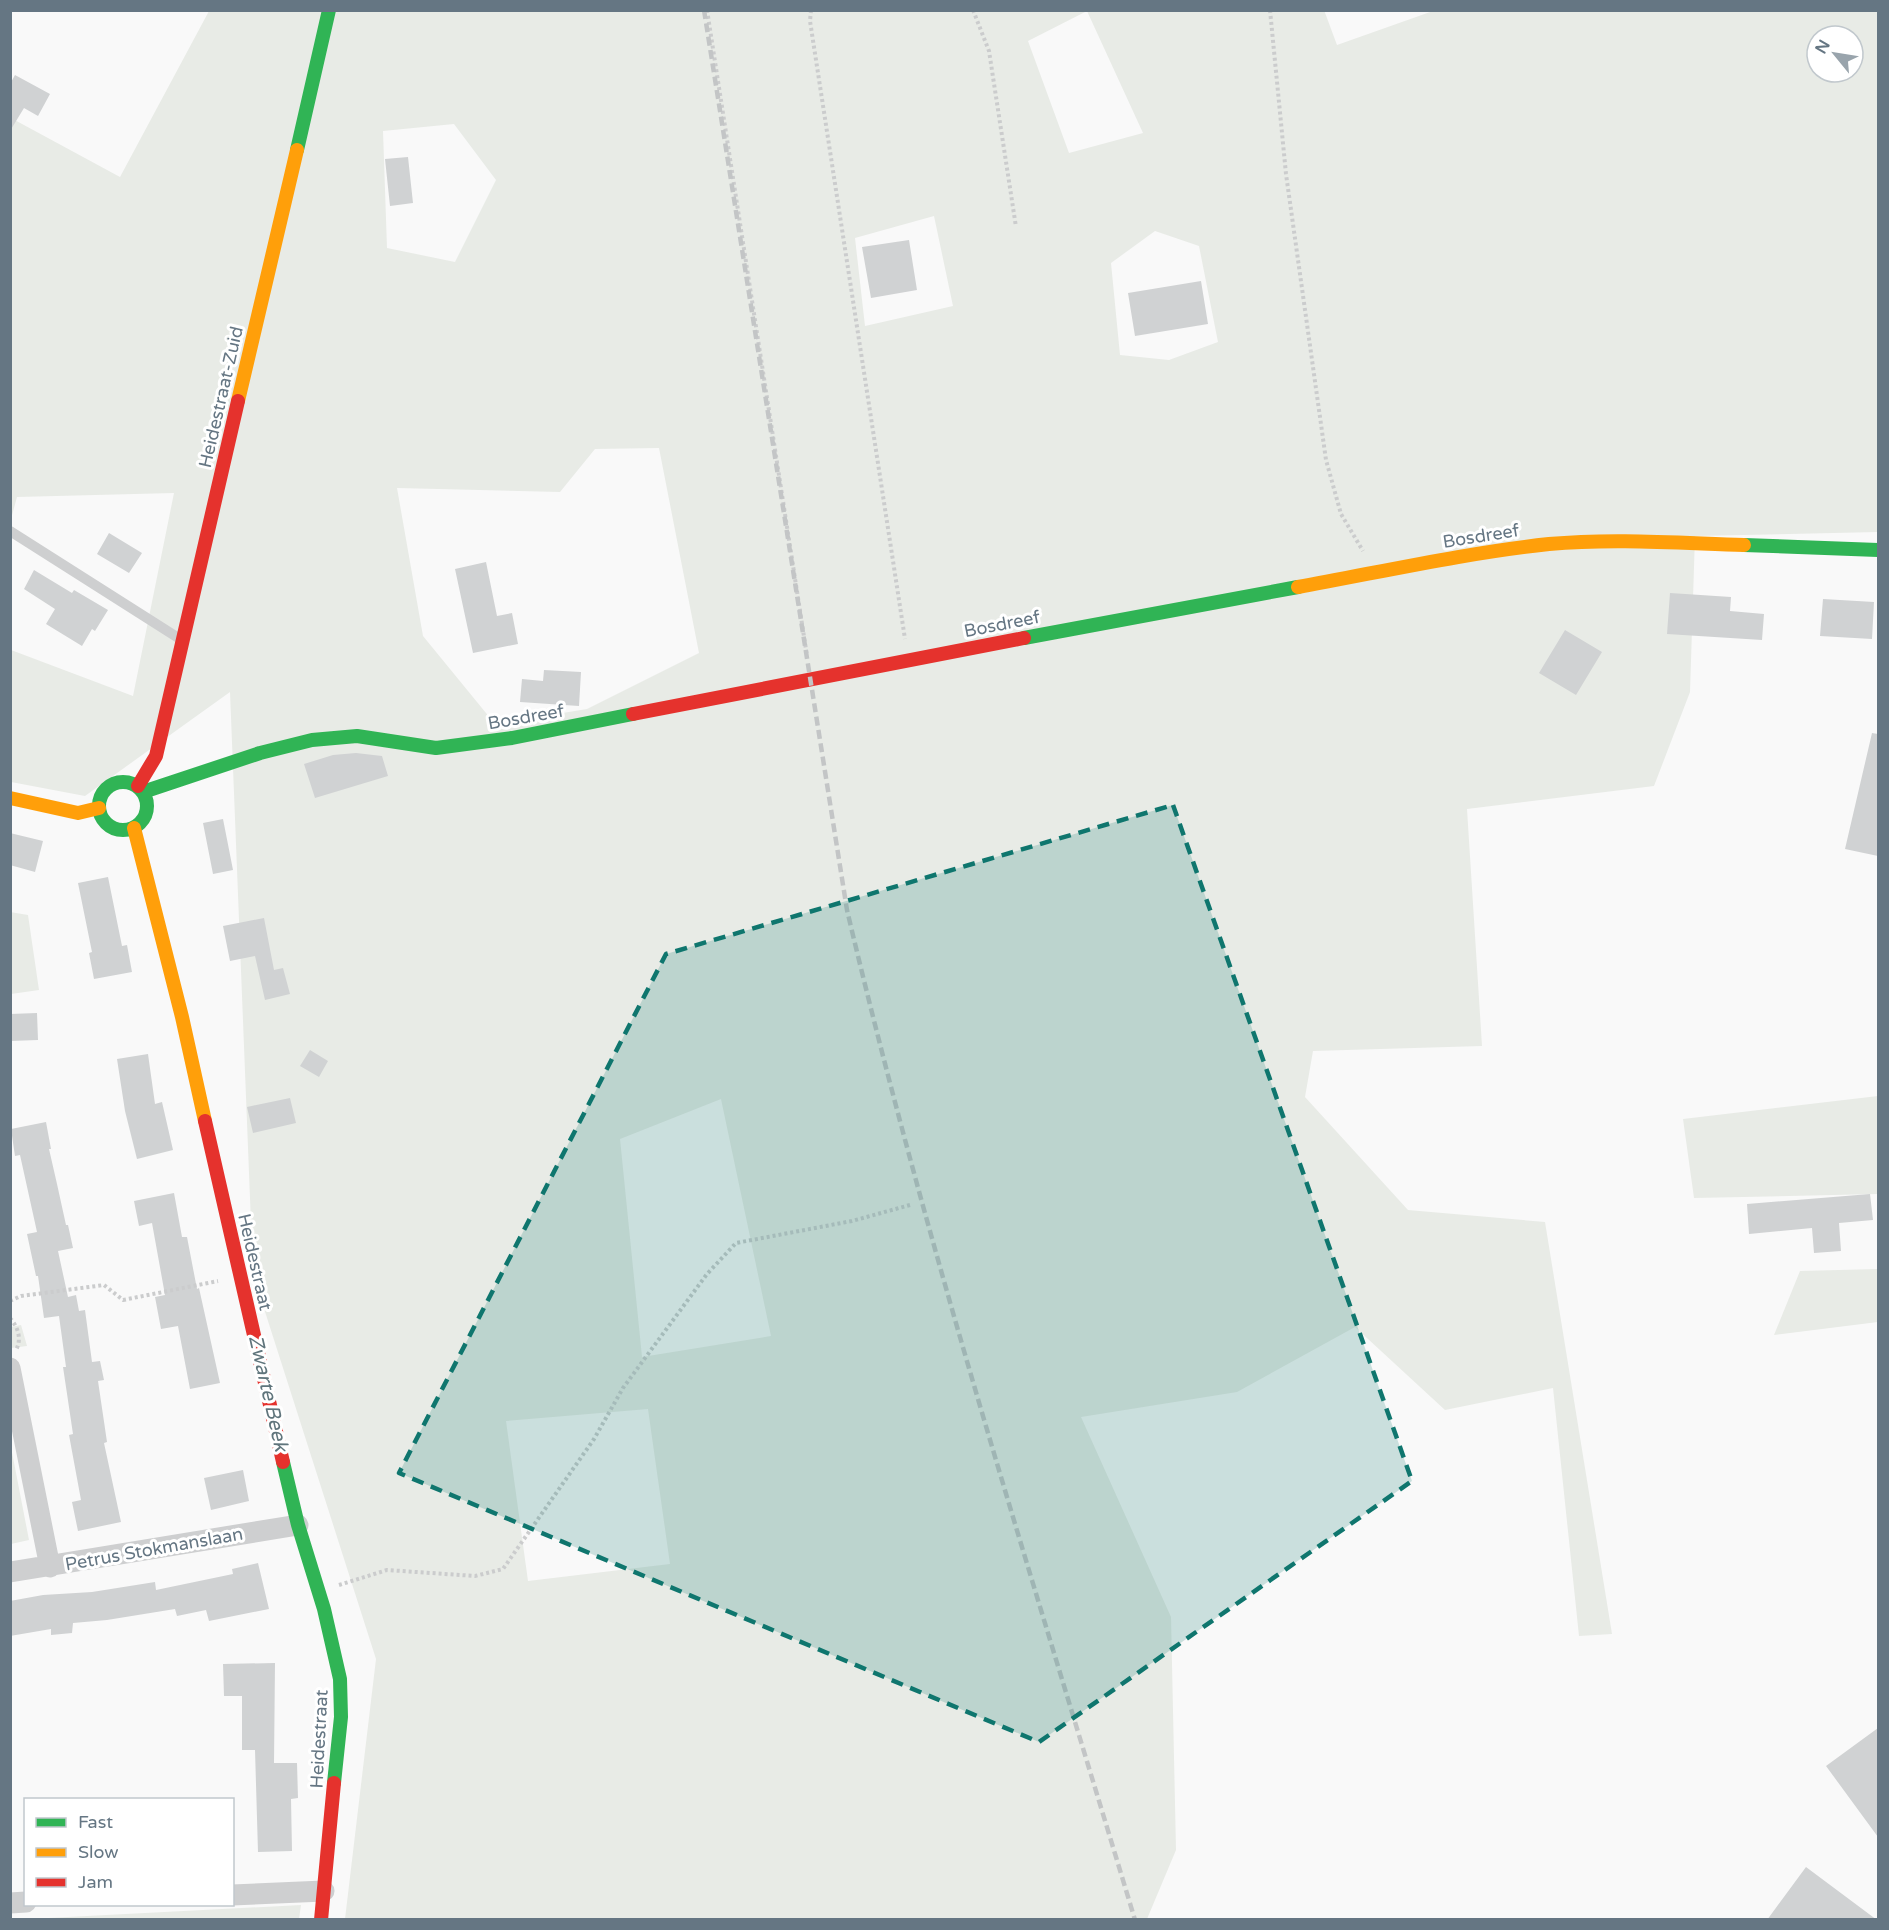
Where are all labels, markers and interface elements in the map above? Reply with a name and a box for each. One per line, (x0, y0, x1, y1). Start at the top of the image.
north arrow (1805, 24, 1865, 84)
text: N (1811, 36, 1835, 58)
street label: Heidestraat-Zuid (194, 324, 248, 470)
street label: Bosdreef (1441, 519, 1521, 553)
street label: Bosdreef (962, 606, 1042, 642)
street label: Bosdreef (486, 699, 566, 735)
street label: Heidestraat (233, 1211, 277, 1313)
water label: Zwarte Beek (243, 1333, 294, 1456)
street label: Petrus Stokmanslaan (63, 1523, 245, 1575)
street label: Heidestraat (305, 1689, 333, 1789)
legend (24, 1798, 234, 1906)
text: Fast (78, 1811, 113, 1833)
text: Slow (78, 1841, 119, 1863)
text: Jam (78, 1871, 113, 1893)

